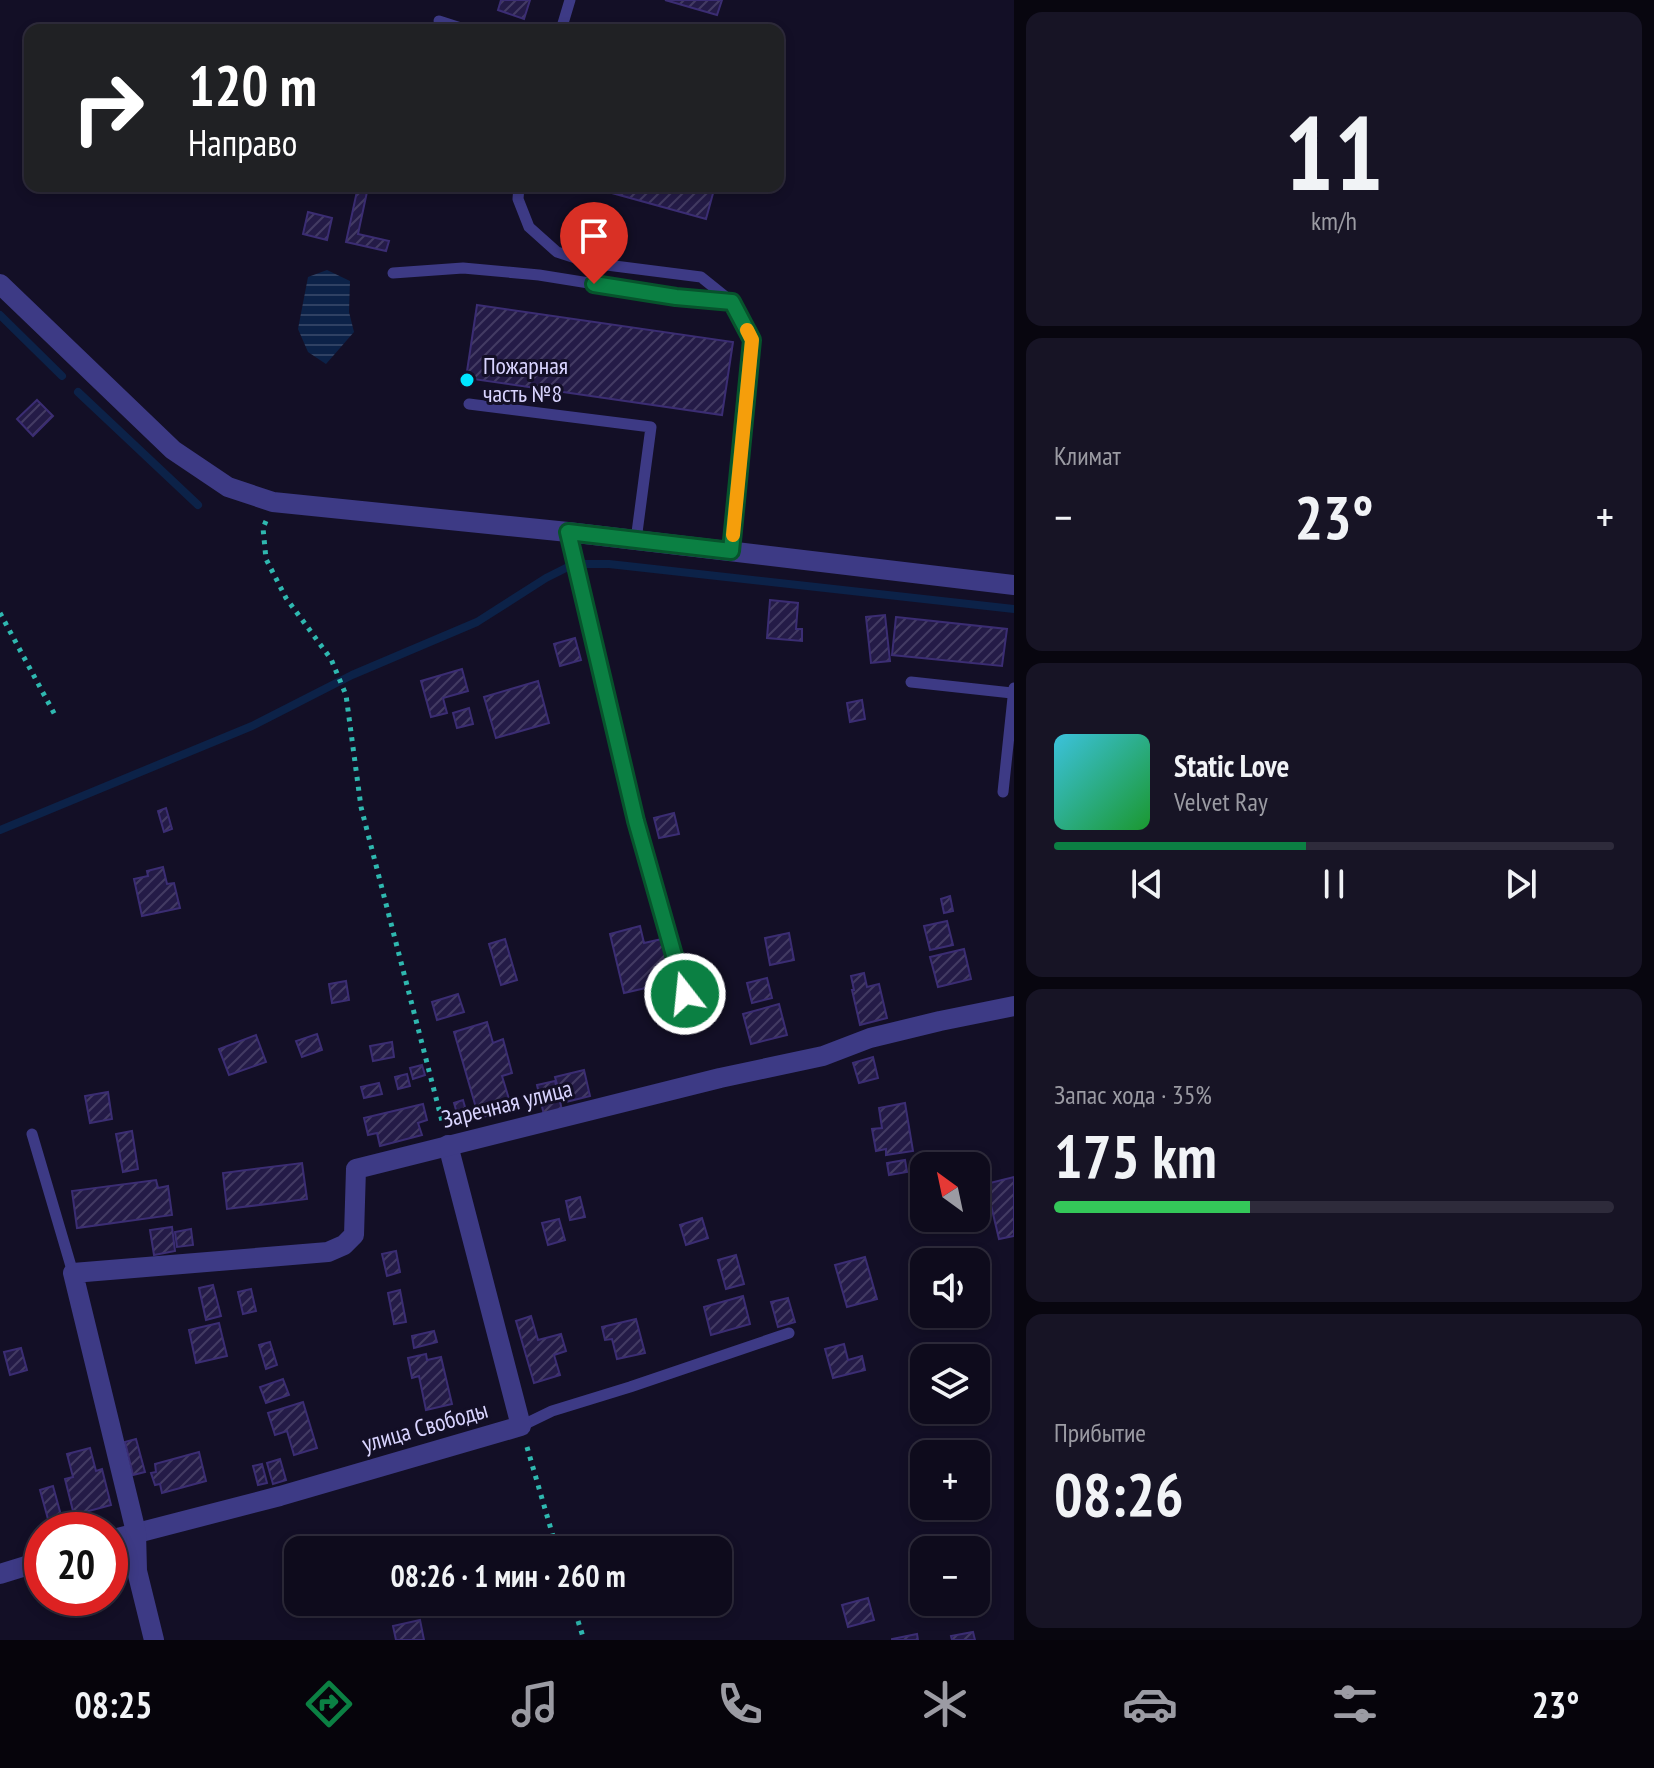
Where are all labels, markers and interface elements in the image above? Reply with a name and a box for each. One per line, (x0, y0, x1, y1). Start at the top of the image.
text: 120 m (188, 49, 317, 121)
icon: right (56, 56, 160, 160)
text: 11 (1284, 84, 1384, 219)
text: Направо (188, 119, 297, 166)
pin (560, 202, 628, 284)
text: km/h (1311, 204, 1357, 237)
icon: arrive (572, 214, 616, 258)
place label: Пожарная часть №8 (483, 350, 568, 409)
marker: Пожарная часть №8 (458, 371, 476, 389)
text: Климат (1054, 439, 1121, 472)
text: 23° (1294, 478, 1374, 556)
text: − (1054, 488, 1072, 545)
text: + (1596, 488, 1614, 545)
text: Static Love (1174, 746, 1289, 785)
text: Velvet Ray (1174, 785, 1268, 818)
icon: previous (1125, 862, 1169, 906)
icon: pause (1312, 862, 1356, 906)
icon: next (1499, 862, 1543, 906)
position arrow (643, 952, 727, 1036)
street label: Заречная улица (438, 1072, 575, 1135)
text: Запас хода · 35% (1054, 1078, 1212, 1111)
text: 175 km (1054, 1117, 1217, 1195)
north arrow (910, 1152, 990, 1232)
map controls (910, 1152, 990, 1616)
button: sound (910, 1248, 990, 1328)
button: layers (910, 1344, 990, 1424)
street label: улица Свободы (358, 1394, 491, 1459)
text: Прибытие (1054, 1416, 1146, 1449)
button: + (910, 1440, 990, 1520)
text: 08:26 (1054, 1455, 1184, 1533)
speed limit sign: 20 (24, 1512, 128, 1616)
button: − (910, 1536, 990, 1616)
text: 08:26 · 1 мин · 260 m (390, 1556, 626, 1595)
icon: directions (301, 1676, 357, 1732)
icon: music (507, 1676, 563, 1732)
icon: phone (712, 1676, 768, 1732)
icon: climate (917, 1676, 973, 1732)
icon: car (1122, 1676, 1178, 1732)
icon: filters (1327, 1676, 1383, 1732)
text: 08:25 (75, 1681, 152, 1728)
text: 23° (1532, 1681, 1579, 1728)

